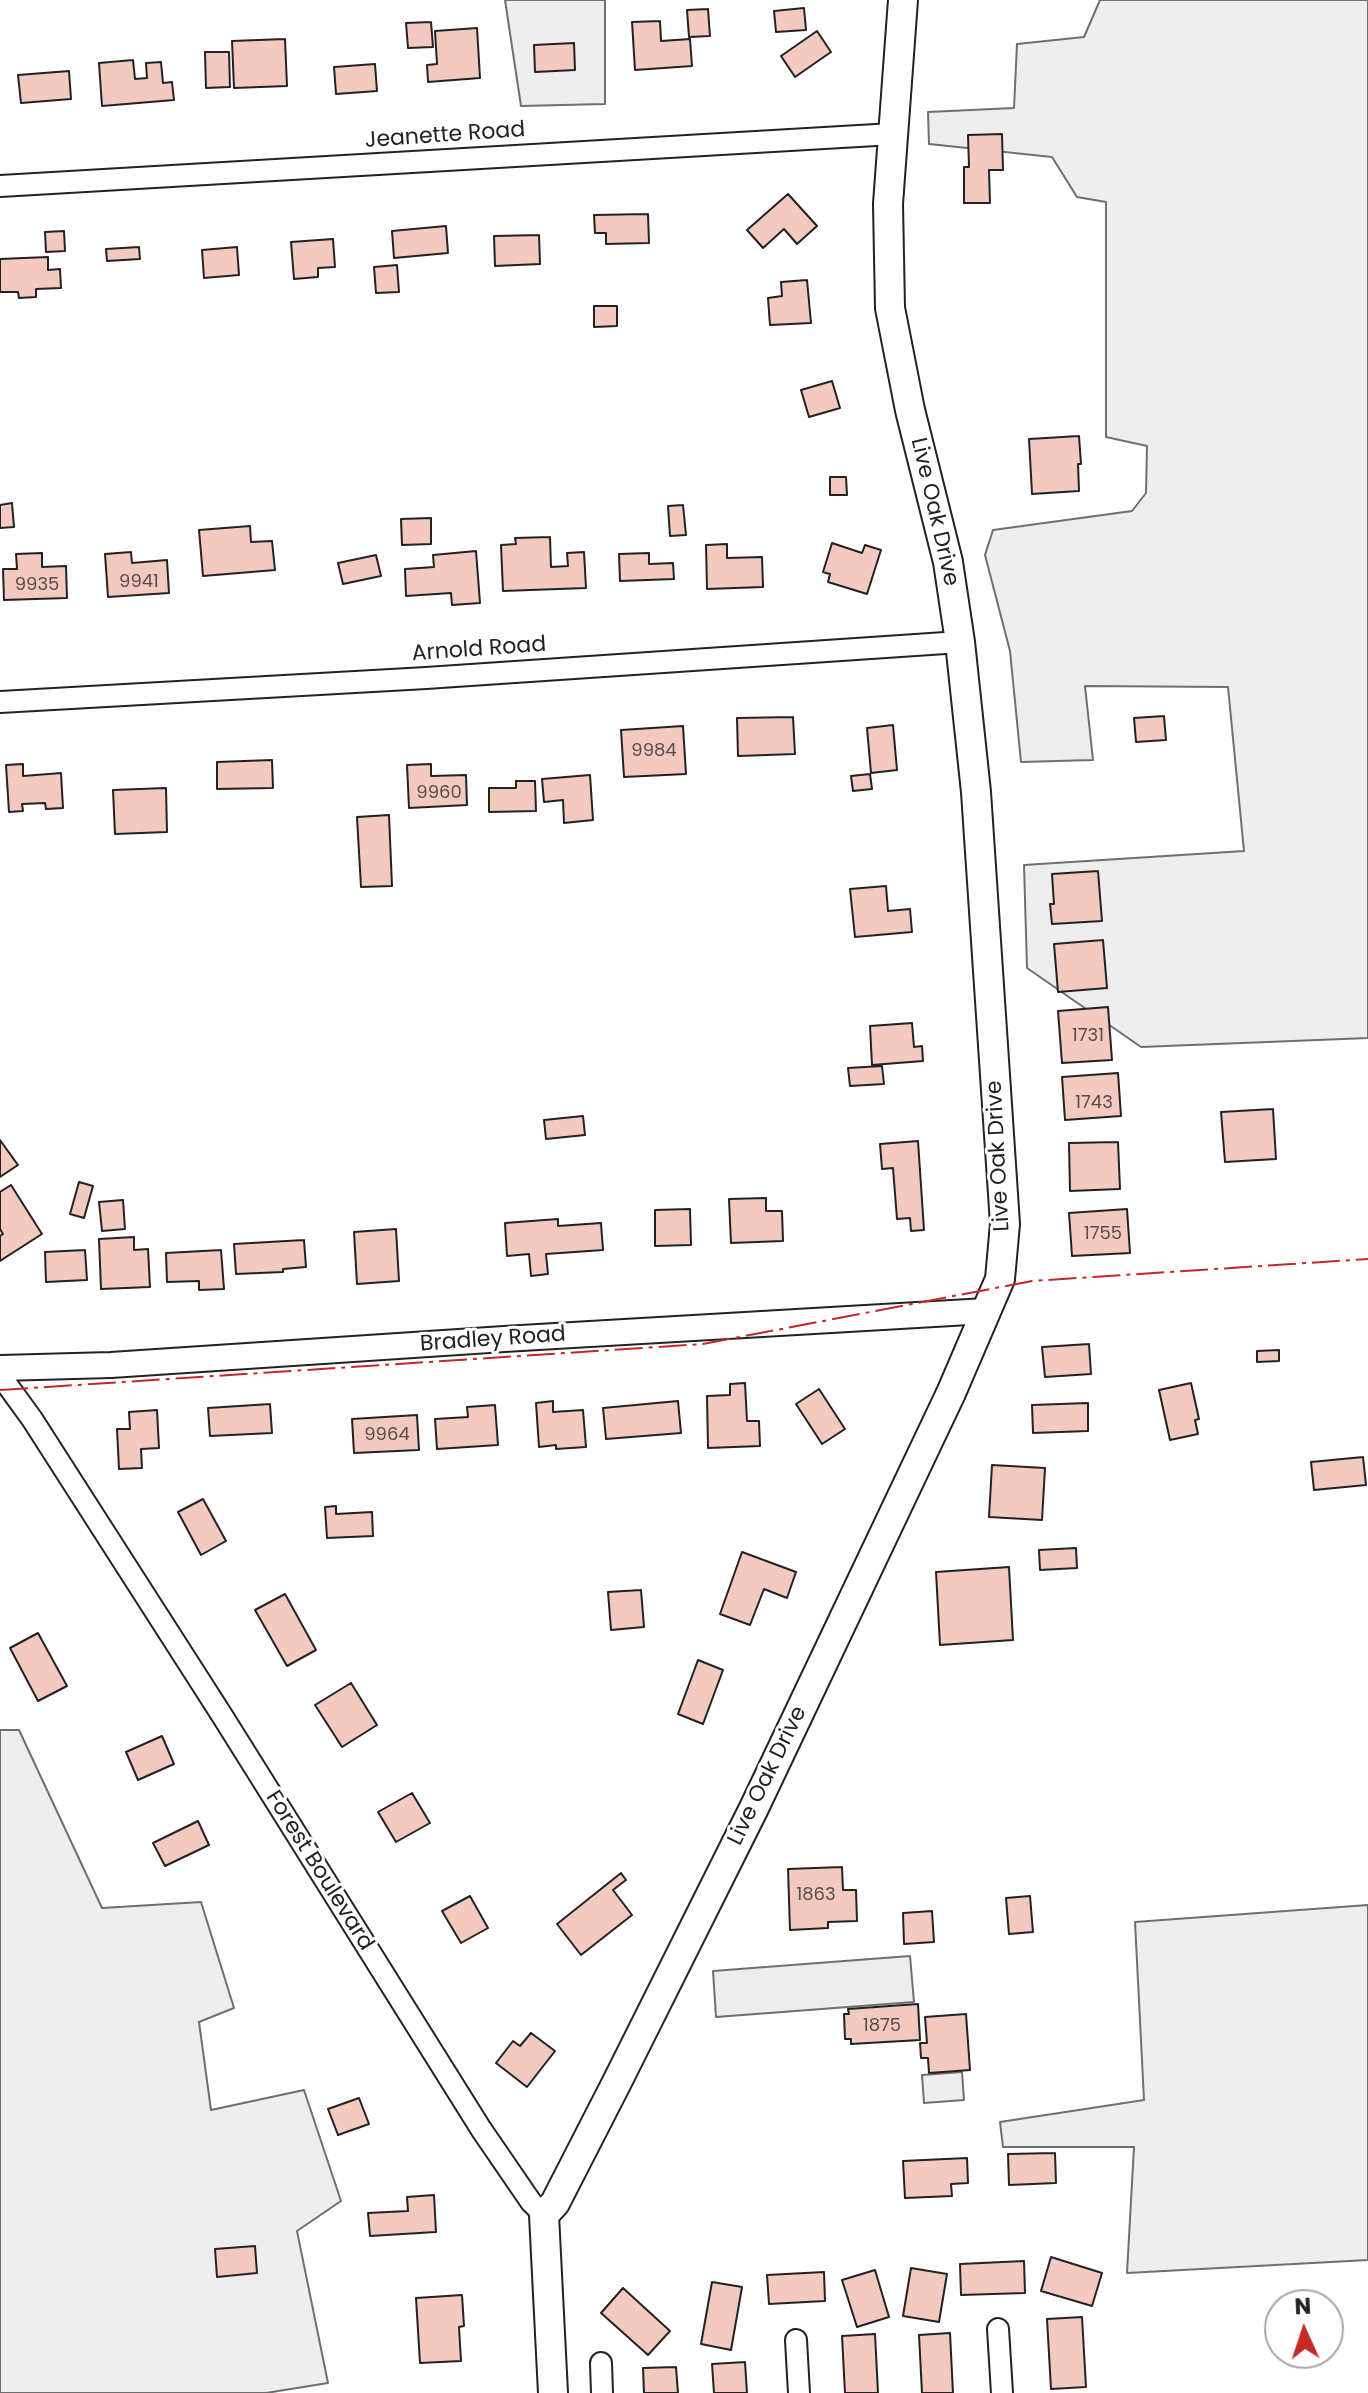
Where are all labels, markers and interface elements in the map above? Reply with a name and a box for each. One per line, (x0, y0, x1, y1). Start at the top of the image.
street label: Jeanette Road (364, 117, 526, 155)
street label: Live Oak Drive (904, 435, 964, 589)
house number: 9941 (119, 571, 159, 593)
house number: 9935 (15, 574, 59, 596)
street label: Arnold Road (411, 632, 547, 668)
house number: 9984 (631, 740, 677, 762)
house number: 9960 (416, 782, 462, 804)
house number: 1731 (1072, 1025, 1104, 1047)
street label: Live Oak Drive (982, 1080, 1016, 1232)
house number: 1743 (1075, 1092, 1113, 1114)
house number: 1755 (1084, 1223, 1122, 1245)
street label: Bradley Road (419, 1322, 567, 1358)
house number: 9964 (364, 1424, 410, 1446)
street label: Live Oak Drive (723, 1702, 813, 1850)
street label: Forest Boulevard (259, 1786, 379, 1956)
house number: 1863 (796, 1884, 836, 1906)
house number: 1875 (863, 2015, 901, 2037)
north arrow (1264, 2289, 1344, 2369)
text: N (1294, 2291, 1312, 2322)

